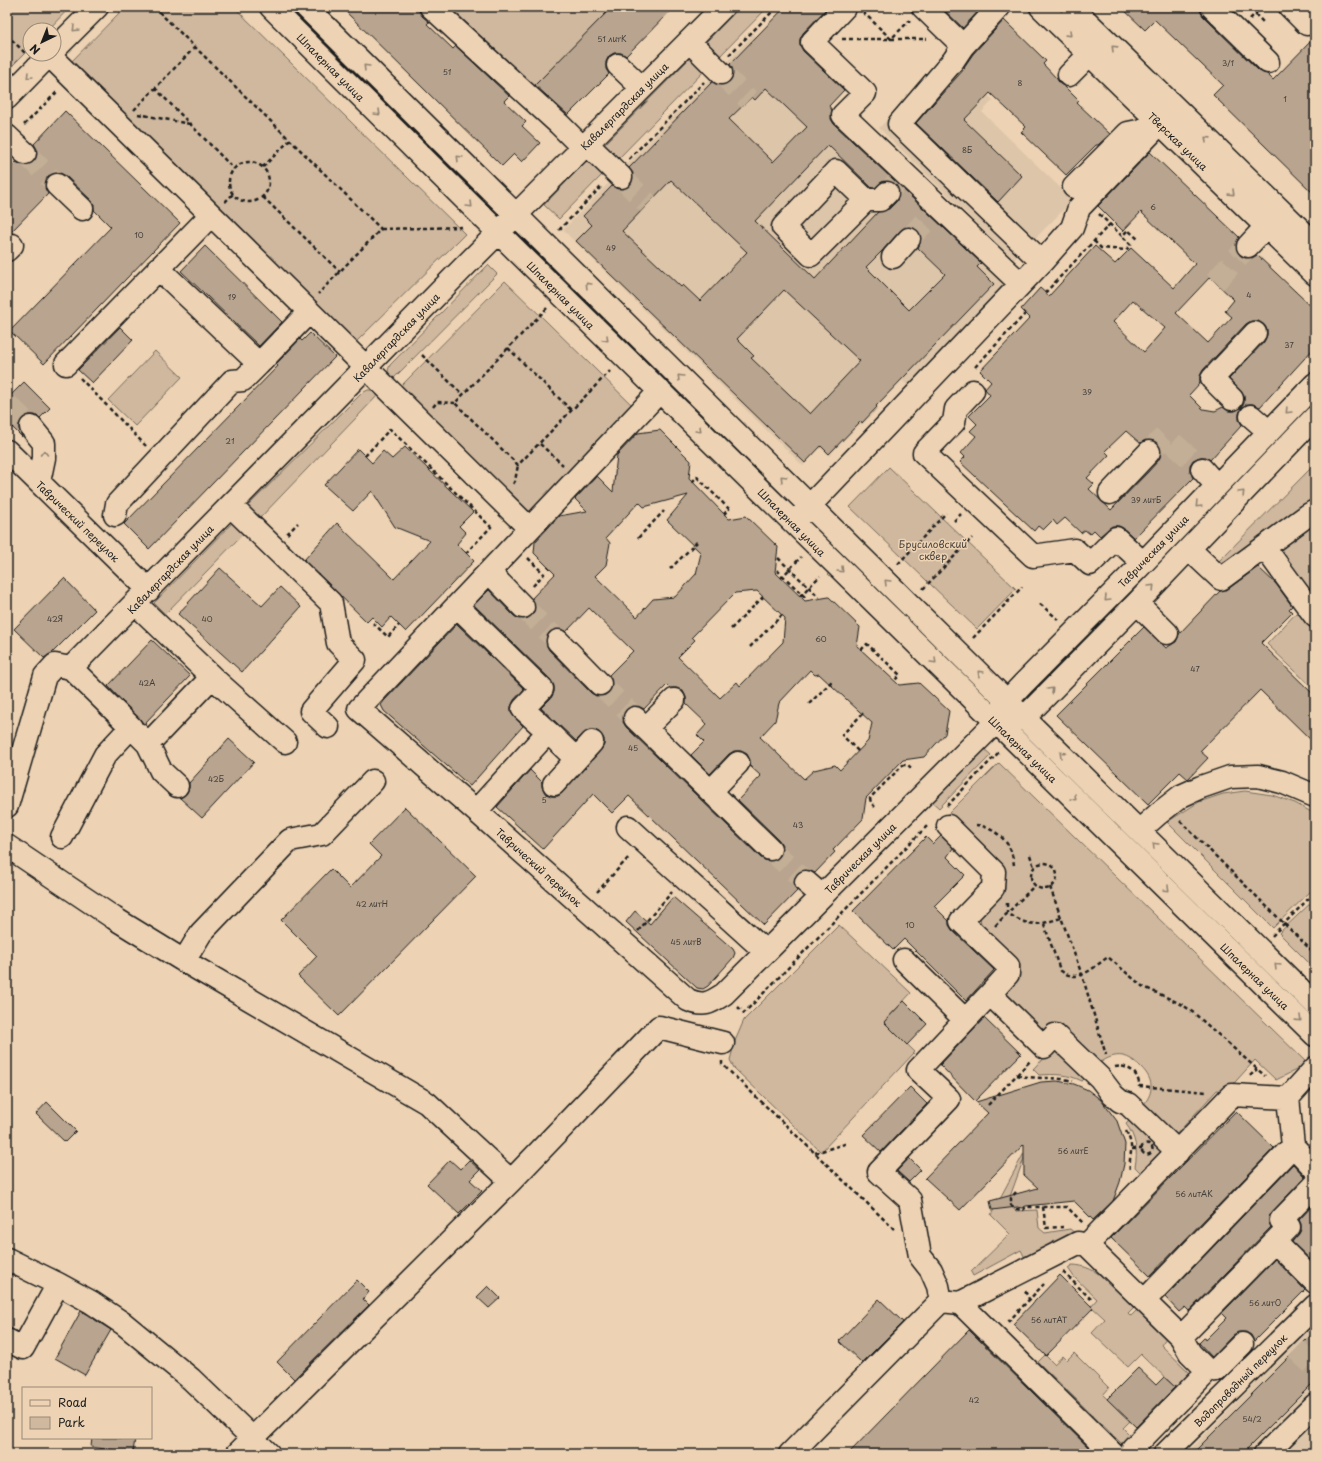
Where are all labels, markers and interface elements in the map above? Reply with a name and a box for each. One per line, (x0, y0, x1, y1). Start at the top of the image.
north arrow (22, 22, 62, 62)
one-way arrow (73, 24, 80, 32)
one-way arrow (1064, 29, 1072, 37)
street label: Шпалерная улица (294, 30, 369, 105)
house number: 51 литК (597, 33, 627, 45)
text: N (26, 40, 44, 59)
one-way arrow (1111, 45, 1119, 53)
house number: 3/1 (1222, 57, 1234, 69)
street label: Кавалергардская улица (577, 58, 672, 153)
one-way arrow (363, 64, 371, 72)
house number: 51 (443, 66, 452, 78)
one-way arrow (26, 71, 34, 79)
house number: 8 (1018, 77, 1023, 89)
house number: 1 (1283, 93, 1287, 105)
one-way arrow (373, 108, 381, 116)
street label: Тверская улица (1145, 108, 1212, 174)
one-way arrow (1204, 136, 1212, 143)
house number: 8Б (962, 144, 972, 156)
one-way arrow (456, 155, 464, 163)
one-way arrow (1227, 188, 1235, 196)
one-way arrow (465, 200, 473, 208)
house number: 6 (1150, 201, 1156, 213)
house number: 10 (134, 229, 144, 241)
house number: 49 (606, 242, 616, 254)
street label: Шпалерная улица (524, 258, 599, 333)
one-way arrow (585, 283, 593, 290)
street label: Кавалергардская улица (349, 289, 443, 385)
house number: 4 (1246, 289, 1252, 301)
house number: 19 (228, 291, 236, 303)
one-way arrow (601, 334, 609, 342)
house number: 37 (1284, 339, 1294, 351)
one-way arrow (677, 374, 685, 382)
house number: 39 (1082, 386, 1092, 398)
one-way arrow (1285, 406, 1293, 414)
one-way arrow (694, 425, 702, 433)
house number: 21 (225, 435, 235, 447)
one-way arrow (40, 450, 48, 456)
one-way arrow (780, 475, 788, 483)
street label: Таврический переулок (32, 477, 123, 566)
street label: Шпалерная улица (755, 485, 830, 560)
one-way arrow (1237, 490, 1245, 498)
house number: 39 литБ (1131, 494, 1161, 506)
one-way arrow (1195, 500, 1203, 508)
street label: Таврическая улица (1114, 511, 1192, 591)
street label: Кавалергардская улица (123, 521, 217, 617)
park label: Брусиловский сквер (899, 536, 967, 563)
one-way arrow (836, 565, 844, 573)
one-way arrow (885, 579, 892, 587)
one-way arrow (1147, 584, 1155, 592)
one-way arrow (1104, 594, 1112, 602)
house number: 42Я (47, 613, 63, 625)
house number: 40 (201, 613, 213, 625)
house number: 60 (815, 633, 827, 645)
one-way arrow (929, 656, 937, 664)
house number: 47 (1190, 663, 1200, 675)
one-way arrow (977, 670, 985, 678)
house number: 42А (139, 677, 155, 689)
one-way arrow (1046, 687, 1054, 695)
street label: Шпалерная улица (985, 712, 1061, 786)
house number: 45 (628, 742, 638, 754)
one-way arrow (1059, 751, 1067, 759)
house number: 42Б (208, 773, 224, 785)
one-way arrow (1069, 793, 1077, 801)
house number: 5 (541, 794, 547, 806)
street label: Таврическая улица (821, 818, 900, 897)
house number: 43 (793, 819, 803, 831)
street label: Таврический переулок (492, 824, 585, 910)
one-way arrow (1152, 843, 1160, 850)
one-way arrow (1162, 884, 1170, 892)
house number: 42 литН (356, 898, 388, 910)
house number: 10 (905, 919, 915, 931)
house number: 45 литВ (671, 936, 701, 948)
street label: Шпалерная улица (1217, 939, 1293, 1013)
one-way arrow (1274, 964, 1282, 971)
one-way arrow (1294, 1014, 1302, 1022)
house number: 56 литЕ (1058, 1145, 1088, 1157)
house number: 56 литАК (1175, 1188, 1213, 1200)
house number: 56 литО (1249, 1297, 1281, 1309)
house number: 56 литАТ (1031, 1314, 1068, 1326)
street label: Водопроводный переулок (1190, 1330, 1291, 1431)
legend (22, 1387, 152, 1439)
text: Road (58, 1393, 87, 1411)
house number: 42 (969, 1394, 980, 1406)
text: Park (58, 1413, 85, 1431)
house number: 54/2 (1242, 1413, 1262, 1425)

